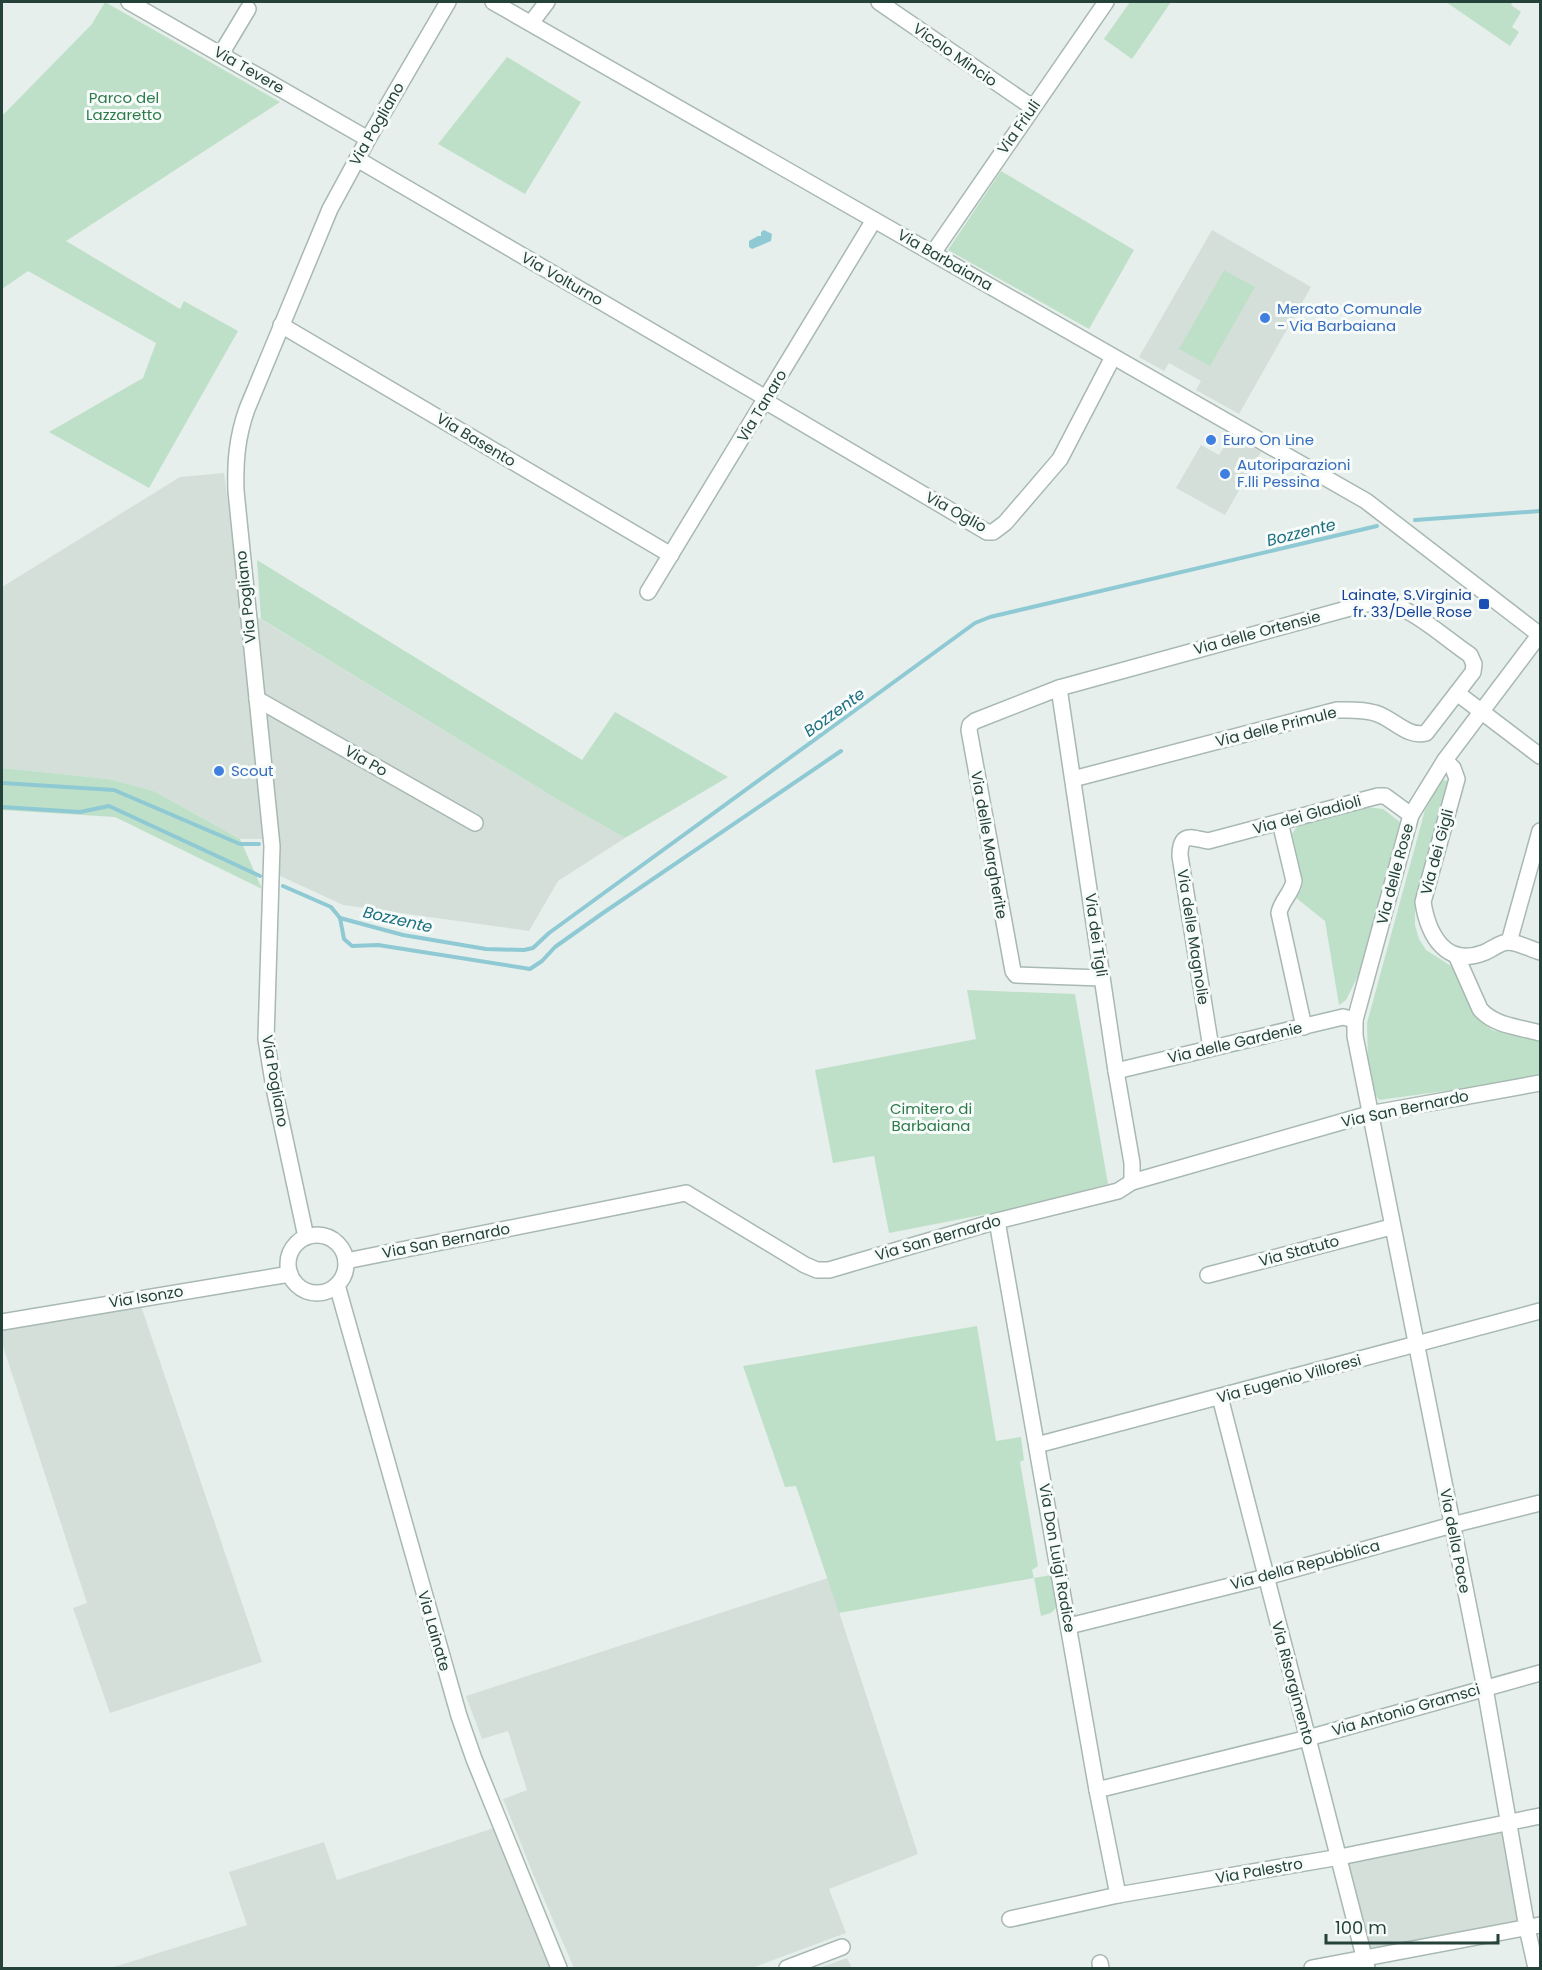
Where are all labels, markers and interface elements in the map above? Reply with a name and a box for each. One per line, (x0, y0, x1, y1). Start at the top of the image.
street label: Vicolo Mincio (909, 18, 1002, 91)
street label: Via Tevere (210, 41, 288, 98)
street label: Via Pogliano (344, 78, 409, 169)
park label: Parco del Lazzaretto (86, 87, 162, 125)
street label: Via Friuli (992, 95, 1045, 158)
street label: Via Barbaiana (894, 224, 997, 295)
street label: Via Volturno (517, 247, 607, 310)
place label: Mercato Comunale - Via Barbaiana (1277, 298, 1422, 336)
marker: Mercato Comunale - Via Barbaiana (1258, 311, 1272, 325)
street label: Via Tanaro (732, 366, 791, 446)
street label: Via Basento (433, 408, 520, 472)
place label: Euro On Line (1223, 429, 1314, 450)
marker: Euro On Line (1204, 433, 1218, 447)
place label: Autoriparazioni F.lli Pessina (1237, 454, 1350, 492)
marker: Autoriparazioni F.lli Pessina (1218, 467, 1232, 481)
street label: Via Oglio (922, 486, 991, 537)
water label: Bozzente (1264, 513, 1338, 552)
street label: Via Pogliano (230, 550, 261, 644)
place label: Lainate, S.Virginia fr. 33/Delle Rose (1342, 584, 1472, 622)
marker: Lainate, S.Virginia fr. 33/Delle Rose (1477, 597, 1491, 611)
street label: Via delle Ortensie (1191, 605, 1323, 660)
water label: Bozzente (799, 682, 870, 742)
street label: Via delle Primule (1213, 701, 1339, 752)
street label: Via Po (341, 740, 392, 781)
place label: Scout (231, 760, 274, 781)
marker: Scout (212, 764, 226, 778)
street label: Via delle Margherite (966, 769, 1013, 921)
street label: Via dei Gladioli (1250, 790, 1363, 839)
street label: Via dei Gigli (1415, 807, 1458, 897)
street label: Via delle Rose (1371, 821, 1418, 927)
street label: Via delle Magnolie (1172, 868, 1215, 1006)
street label: Via dei Tigli (1080, 892, 1113, 978)
water label: Bozzente (361, 900, 435, 939)
street label: Via delle Gardenie (1166, 1017, 1304, 1068)
street label: Via Pogliano (257, 1033, 294, 1129)
street label: Via San Bernardo (1339, 1085, 1471, 1132)
park label: Cimitero di Barbaiana (890, 1098, 972, 1136)
street label: Via San Bernardo (873, 1210, 1003, 1265)
street label: Via San Bernardo (380, 1218, 512, 1263)
street label: Via Statuto (1256, 1230, 1341, 1271)
street label: Via Isonzo (107, 1280, 185, 1313)
street label: Via Eugenio Villoresi (1214, 1349, 1363, 1408)
street label: Via Don Luigi Radice (1034, 1482, 1081, 1634)
street label: Via della Pace (1435, 1487, 1476, 1595)
street label: Via della Repubblica (1228, 1534, 1382, 1595)
street label: Via Lainate (413, 1588, 456, 1674)
street label: Via Risorgimento (1267, 1619, 1320, 1747)
street label: Via Antonio Gramsci (1329, 1678, 1482, 1741)
street label: Via Palestro (1214, 1853, 1304, 1889)
scale bar (1326, 1907, 1498, 1945)
text: 100 m (1335, 1915, 1387, 1940)

